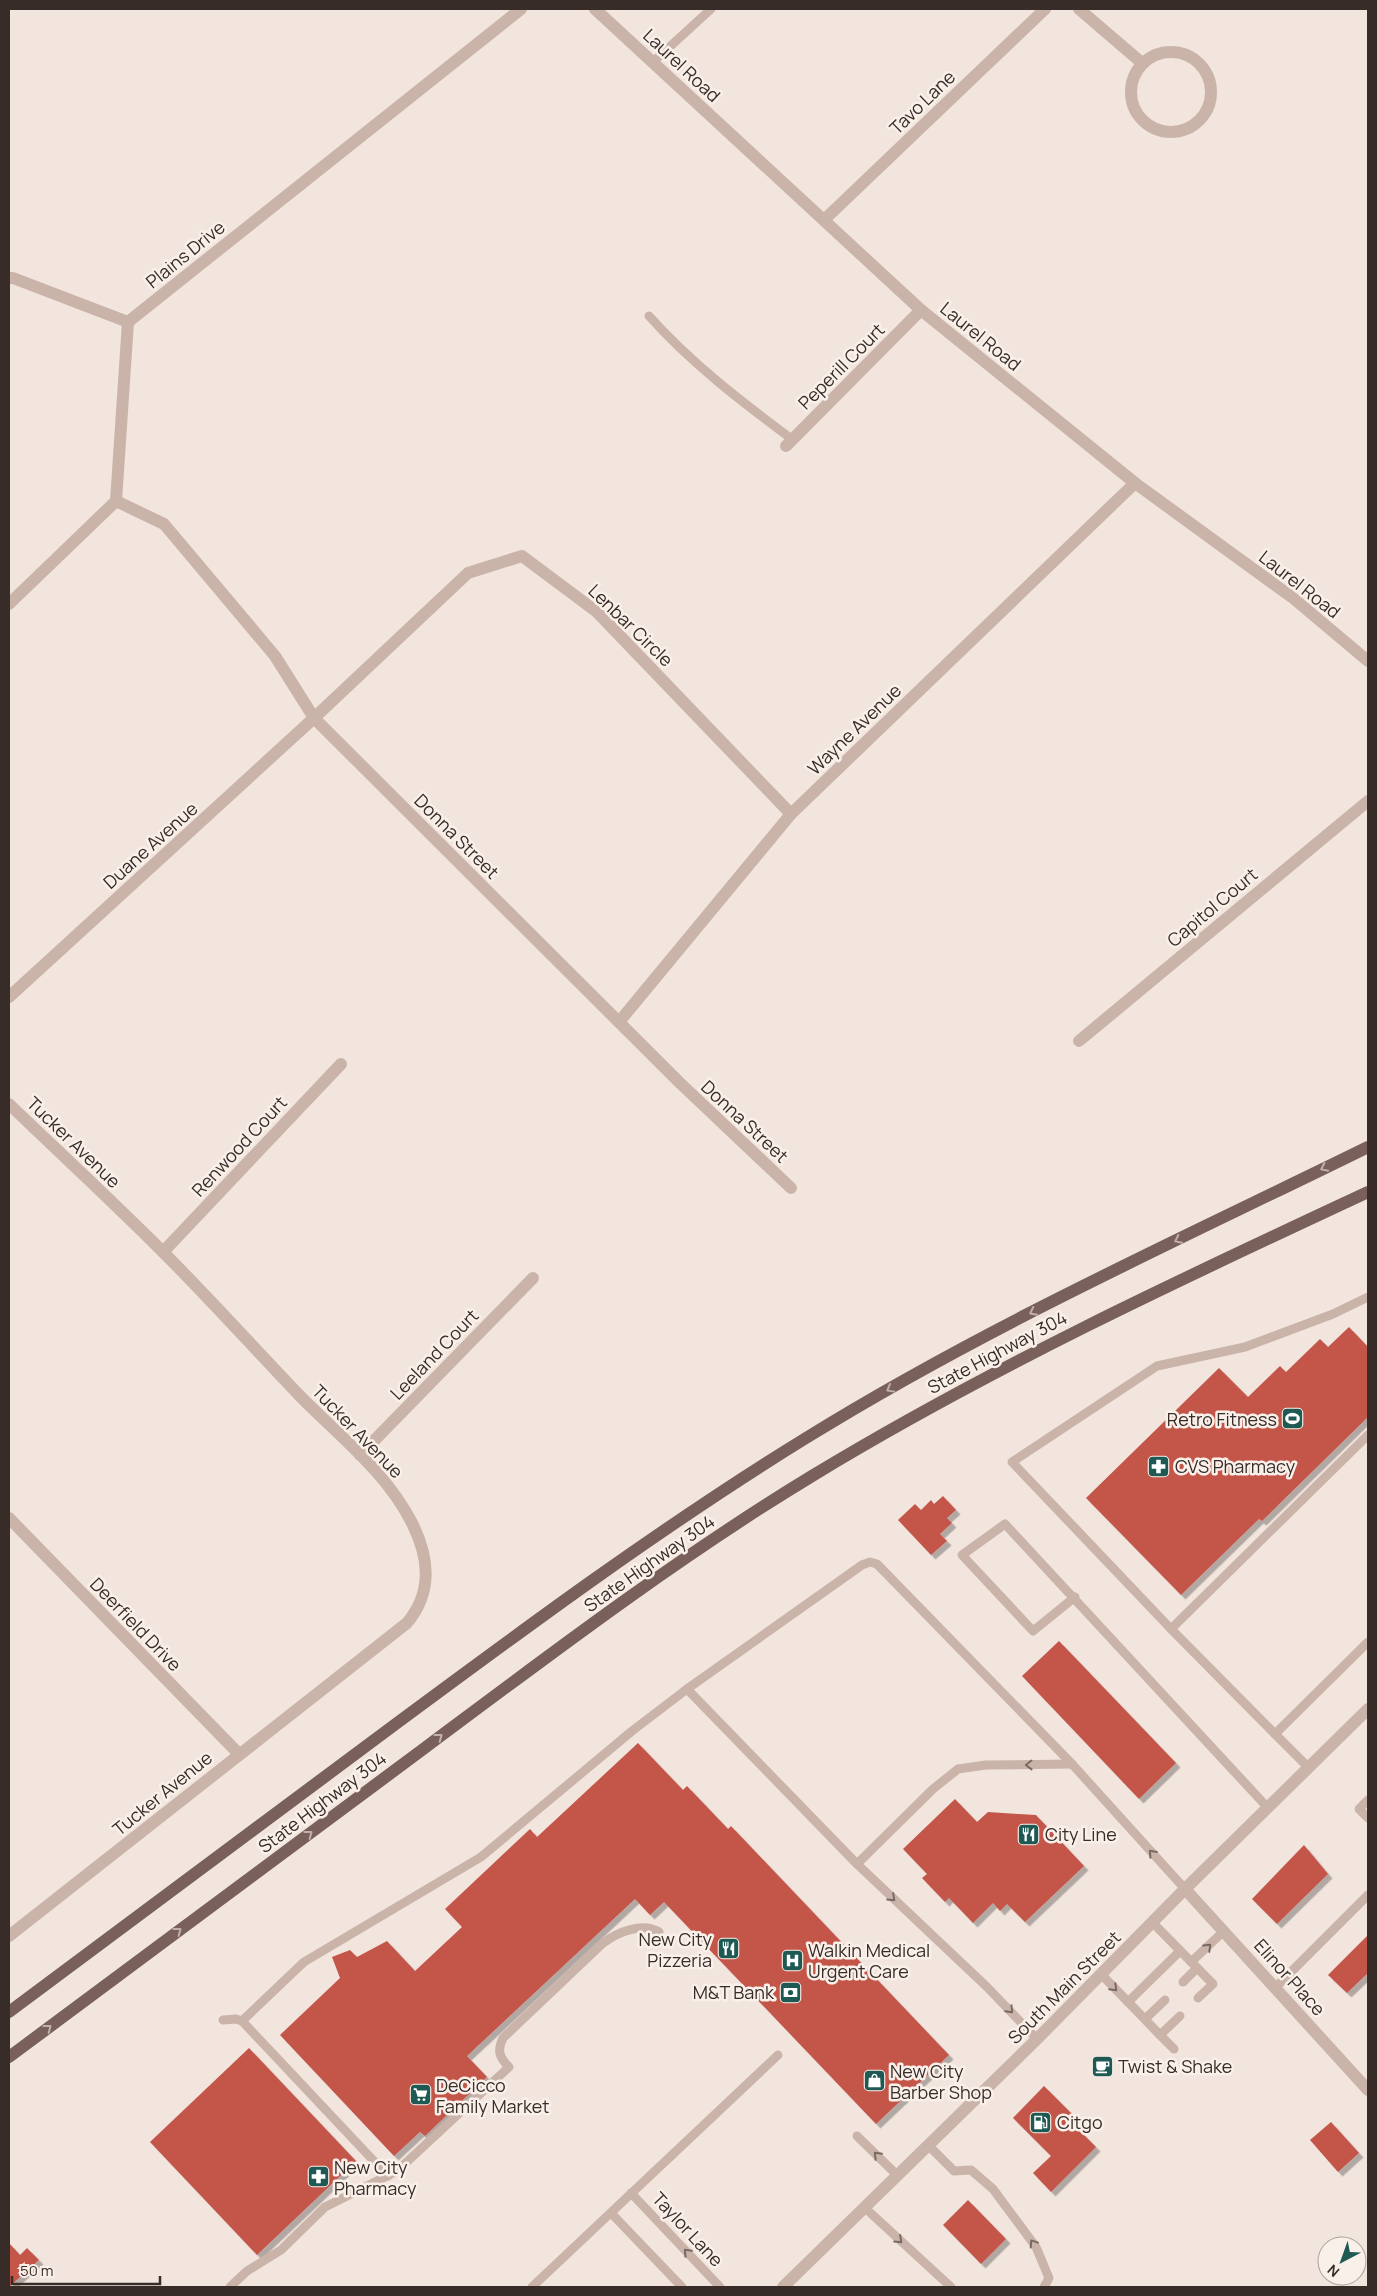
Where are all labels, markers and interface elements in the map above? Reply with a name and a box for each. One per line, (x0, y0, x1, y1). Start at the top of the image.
street label: Laurel Road (638, 23, 726, 107)
street label: Tavo Lane (884, 65, 960, 139)
street label: Plains Drive (140, 215, 230, 293)
street label: Laurel Road (936, 296, 1026, 376)
street label: Peperill Court (793, 318, 889, 414)
street label: Laurel Road (1254, 545, 1346, 623)
street label: Lenbar Circle (584, 579, 678, 671)
street label: Wayne Avenue (802, 678, 906, 780)
street label: Donna Street (409, 788, 505, 884)
street label: Duane Avenue (98, 796, 202, 894)
street label: Capitol Court (1162, 862, 1262, 952)
street label: Donna Street (696, 1075, 794, 1167)
street label: Tucker Avenue (22, 1091, 126, 1193)
street label: Renwood Court (186, 1091, 292, 1201)
one-way arrow (1321, 1162, 1330, 1172)
one-way arrow (1175, 1234, 1184, 1244)
street label: Leeland Court (385, 1303, 483, 1405)
street label: State Highway 304 (923, 1305, 1071, 1399)
one-way arrow (1029, 1305, 1038, 1315)
street label: Tucker Avenue (307, 1379, 409, 1483)
one-way arrow (886, 1382, 895, 1392)
place label: Retro Fitness (1167, 1407, 1277, 1431)
sports icon: Retro Fitness (1281, 1407, 1305, 1431)
pharmacy icon: CVS Pharmacy (1147, 1454, 1171, 1478)
place label: CVS Pharmacy (1175, 1454, 1296, 1478)
street label: State Highway 304 (579, 1509, 719, 1617)
street label: Deerfield Drive (85, 1572, 187, 1676)
one-way arrow (433, 1734, 443, 1743)
street label: Tucker Avenue (107, 1745, 217, 1841)
street label: State Highway 304 (253, 1746, 391, 1858)
one-way arrow (1025, 1760, 1032, 1770)
restaurant icon: City Line (1017, 1822, 1041, 1846)
place label: City Line (1045, 1822, 1117, 1846)
one-way arrow (303, 1831, 313, 1840)
one-way arrow (1149, 1849, 1158, 1858)
one-way arrow (887, 1892, 896, 1901)
street label: South Main Street (1002, 1925, 1126, 2049)
place label: New City Pizzeria (639, 1927, 712, 1972)
one-way arrow (172, 1928, 182, 1937)
street label: Elinor Place (1249, 1934, 1331, 2020)
restaurant icon: New City Pizzeria (716, 1937, 740, 1961)
place label: Walkin Medical Urgent Care (808, 1938, 930, 1983)
one-way arrow (1202, 1944, 1211, 1953)
hospital icon: Walkin Medical Urgent Care (780, 1948, 804, 1972)
place label: M&T Bank (693, 1980, 775, 2004)
bank icon: M&T Bank (778, 1980, 802, 2004)
one-way arrow (1109, 1982, 1118, 1991)
one-way arrow (1004, 2005, 1013, 2014)
one-way arrow (42, 2025, 52, 2034)
cafe icon: Twist & Shake (1090, 2054, 1114, 2078)
place label: Twist & Shake (1118, 2054, 1232, 2078)
place label: New City Barber Shop (890, 2059, 992, 2104)
shop icon: New City Barber Shop (862, 2069, 886, 2093)
place label: DeCicco Family Market (436, 2073, 550, 2118)
supermarket icon: DeCicco Family Market (408, 2083, 432, 2107)
fuel station icon: Citgo (1029, 2110, 1053, 2134)
place label: Citgo (1057, 2110, 1103, 2134)
one-way arrow (874, 2152, 883, 2161)
place label: New City Pharmacy (334, 2155, 417, 2200)
pharmacy icon: New City Pharmacy (306, 2165, 330, 2189)
street label: Taylor Lane (647, 2187, 729, 2271)
one-way arrow (894, 2234, 903, 2243)
north arrow (1317, 2236, 1367, 2286)
one-way arrow (1029, 2240, 1039, 2249)
one-way arrow (684, 2248, 693, 2257)
scale bar (12, 2254, 160, 2286)
text: 50 m (20, 2260, 54, 2281)
text: N (1323, 2261, 1343, 2282)

